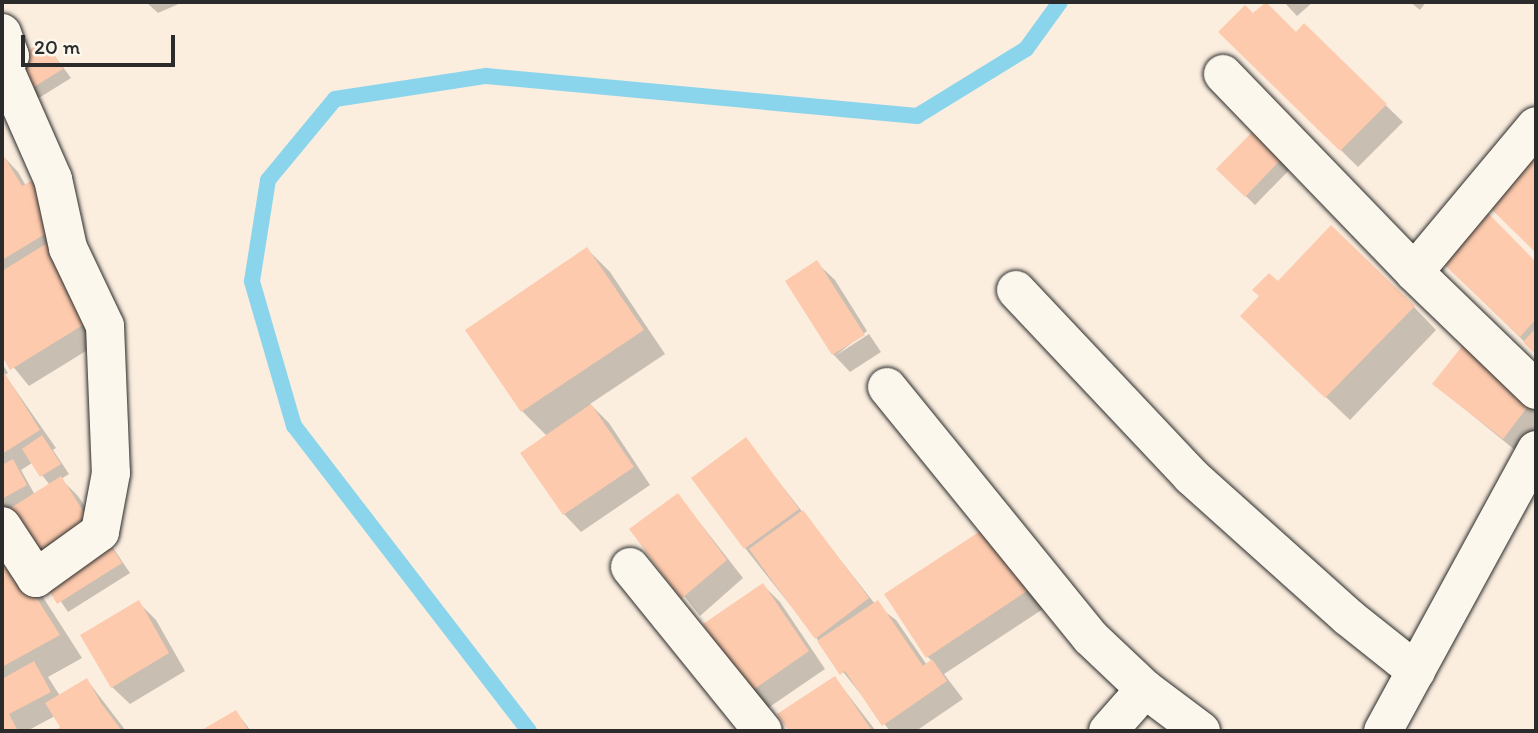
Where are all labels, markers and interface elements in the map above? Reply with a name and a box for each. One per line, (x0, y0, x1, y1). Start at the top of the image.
scale bar (24, 21, 178, 65)
text: 20 m (34, 34, 80, 59)

